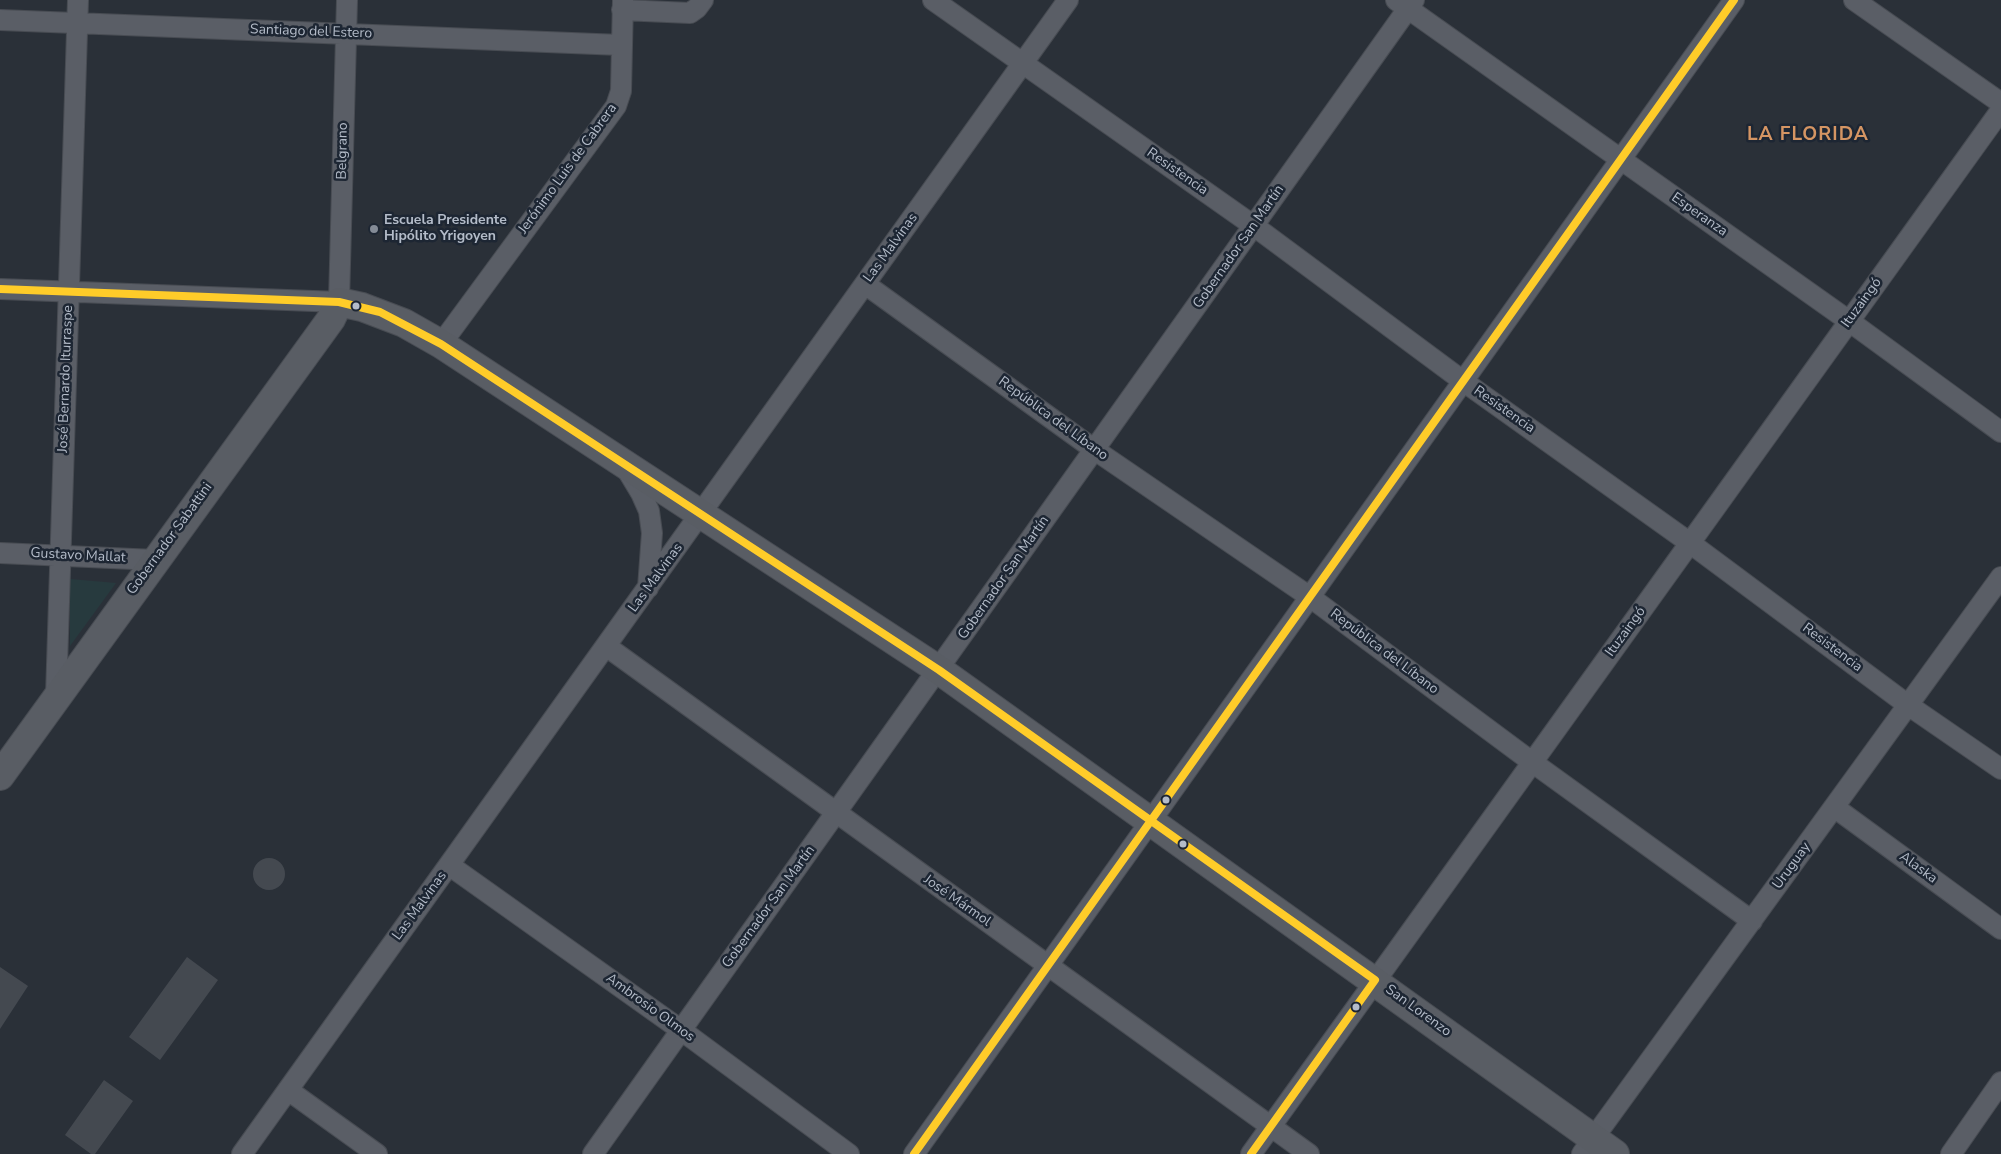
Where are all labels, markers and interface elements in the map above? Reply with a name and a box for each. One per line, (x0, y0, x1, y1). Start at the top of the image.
street label: Santiago del Estero (250, 21, 372, 43)
street label: Jerónimo Luis de Cabrera (515, 101, 621, 237)
street label: Belgrano (334, 122, 352, 180)
district label: LA FLORIDA (1746, 124, 1870, 146)
street label: Resistencia (1143, 145, 1211, 199)
street label: Gobernador San Martín (1190, 182, 1288, 312)
street label: Esperanza (1668, 190, 1730, 240)
street label: Las Malvinas (860, 210, 922, 286)
place label: Escuela Presidente Hipólito Yrigoyen (384, 213, 507, 246)
marker: Escuela Presidente Hipólito Yrigoyen (368, 223, 380, 235)
street label: Ituzaingó (1838, 275, 1886, 331)
unlabelled marker (351, 301, 361, 311)
street label: José Bernardo Iturraspe (55, 305, 77, 453)
street label: República del Líbano (995, 374, 1111, 464)
street label: Resistencia (1470, 383, 1538, 437)
street label: Gobernador Sabattini (124, 480, 216, 598)
street label: Gobernador San Martín (955, 513, 1053, 643)
street label: Las Malvinas (625, 540, 687, 616)
street label: Gustavo Mallat (30, 545, 126, 567)
street label: Ituzaingó (1602, 604, 1650, 660)
street label: República del Líbano (1326, 606, 1442, 698)
street label: Resistencia (1799, 620, 1865, 676)
unlabelled marker (1161, 795, 1171, 805)
unlabelled marker (1178, 839, 1188, 849)
street label: Uruguay (1769, 839, 1815, 893)
street label: Gobernador San Martín (719, 843, 819, 971)
street label: Alaska (1896, 849, 1940, 887)
street label: Las Malvinas (389, 868, 451, 944)
street label: José Mármol (920, 872, 994, 930)
street label: Ambrosio Olmos (602, 970, 698, 1046)
street label: San Lorenzo (1382, 981, 1454, 1041)
unlabelled marker (1351, 1002, 1361, 1012)

